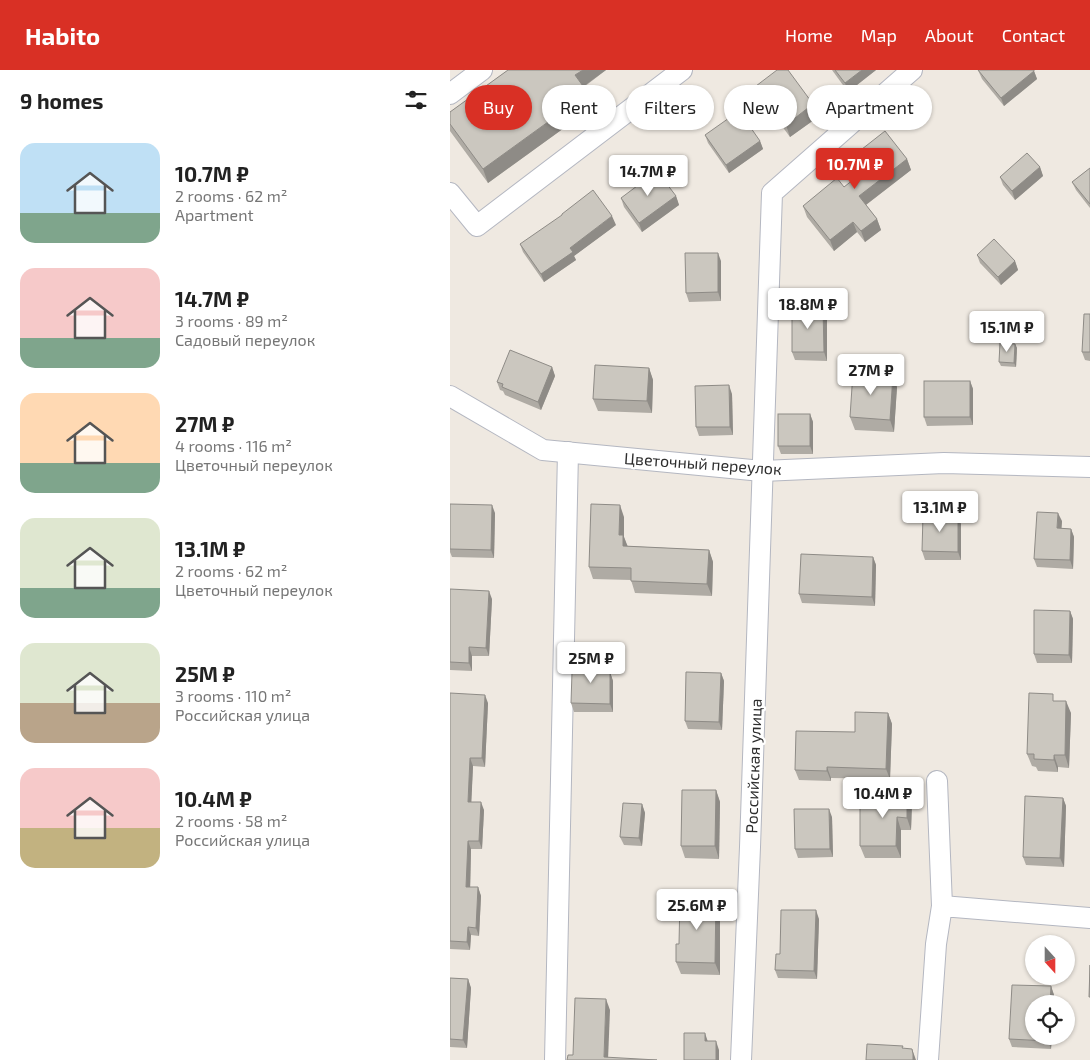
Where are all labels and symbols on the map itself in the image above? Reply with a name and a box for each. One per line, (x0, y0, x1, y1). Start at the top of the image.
pin: 10.7M ₽ (809, 148, 901, 190)
pin: 14.7M ₽ (602, 154, 694, 197)
pin: 18.8M ₽ (762, 288, 854, 330)
pin: 15.1M ₽ (961, 310, 1053, 353)
pin: 27M ₽ (836, 354, 906, 396)
street label: Цветочный переулок (624, 448, 783, 479)
pin: 13.1M ₽ (894, 490, 986, 533)
pin: 25M ₽ (556, 642, 626, 684)
street label: Российская улица (741, 698, 766, 834)
pin: 10.4M ₽ (837, 776, 929, 819)
pin: 25.6M ₽ (651, 888, 743, 931)
north arrow (1025, 935, 1075, 985)

